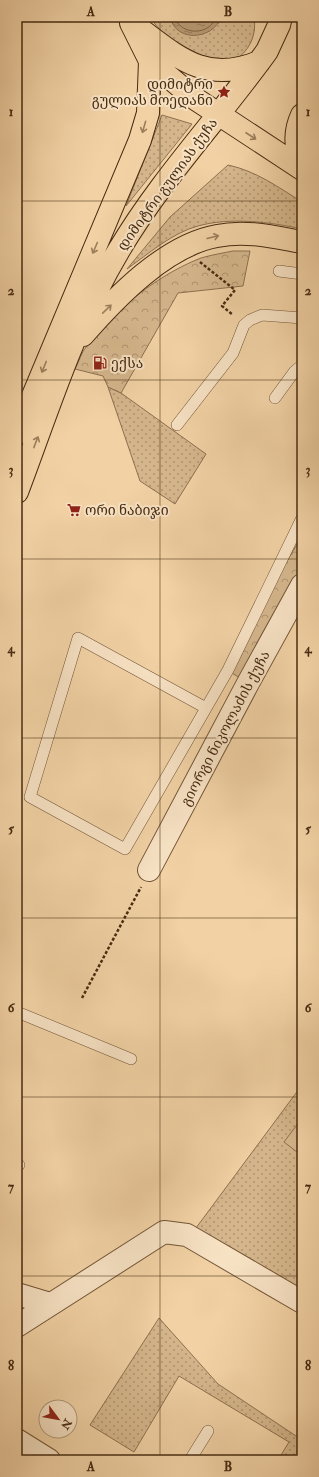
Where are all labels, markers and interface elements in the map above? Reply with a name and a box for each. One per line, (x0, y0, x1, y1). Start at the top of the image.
text: A (86, 4, 96, 20)
text: B (224, 4, 232, 20)
place label: დიმიტრი გულიას მოედანი (92, 76, 213, 109)
place icon: დიმიტრი გულიას მოედანი (216, 84, 232, 100)
text: 1 (9, 104, 14, 120)
text: 1 (306, 104, 311, 120)
street label: დიმიტრი გულიას ქუჩა (114, 115, 221, 254)
one-way arrow (140, 120, 147, 133)
one-way arrow (245, 132, 256, 140)
one-way arrow (206, 233, 219, 240)
one-way arrow (90, 241, 98, 253)
text: 2 (8, 283, 15, 299)
text: 2 (305, 283, 312, 299)
one-way arrow (102, 304, 112, 314)
fuel station icon: ექსა (92, 355, 108, 371)
place label: ექსა (111, 355, 143, 372)
one-way arrow (39, 361, 47, 373)
one-way arrow (32, 437, 40, 449)
text: 3 (9, 462, 14, 478)
text: 3 (306, 462, 311, 478)
supermarket icon: ორი ნაბიჯი (66, 502, 82, 518)
place label: ორი ნაბიჯი (85, 502, 169, 519)
text: 4 (6, 641, 15, 657)
text: 4 (303, 641, 312, 657)
street label: გიორგი ნიკოლაძის ქუჩა (177, 648, 274, 809)
text: 5 (8, 821, 14, 837)
text: 5 (305, 821, 311, 837)
text: 6 (8, 1000, 16, 1016)
text: 6 (305, 1000, 313, 1016)
text: 7 (8, 1179, 15, 1195)
text: 7 (305, 1179, 312, 1195)
text: 8 (8, 1358, 14, 1374)
text: 8 (305, 1358, 311, 1374)
north arrow (38, 1399, 78, 1439)
text: N (57, 1416, 75, 1433)
text: A (86, 1459, 96, 1475)
text: B (224, 1459, 232, 1475)

